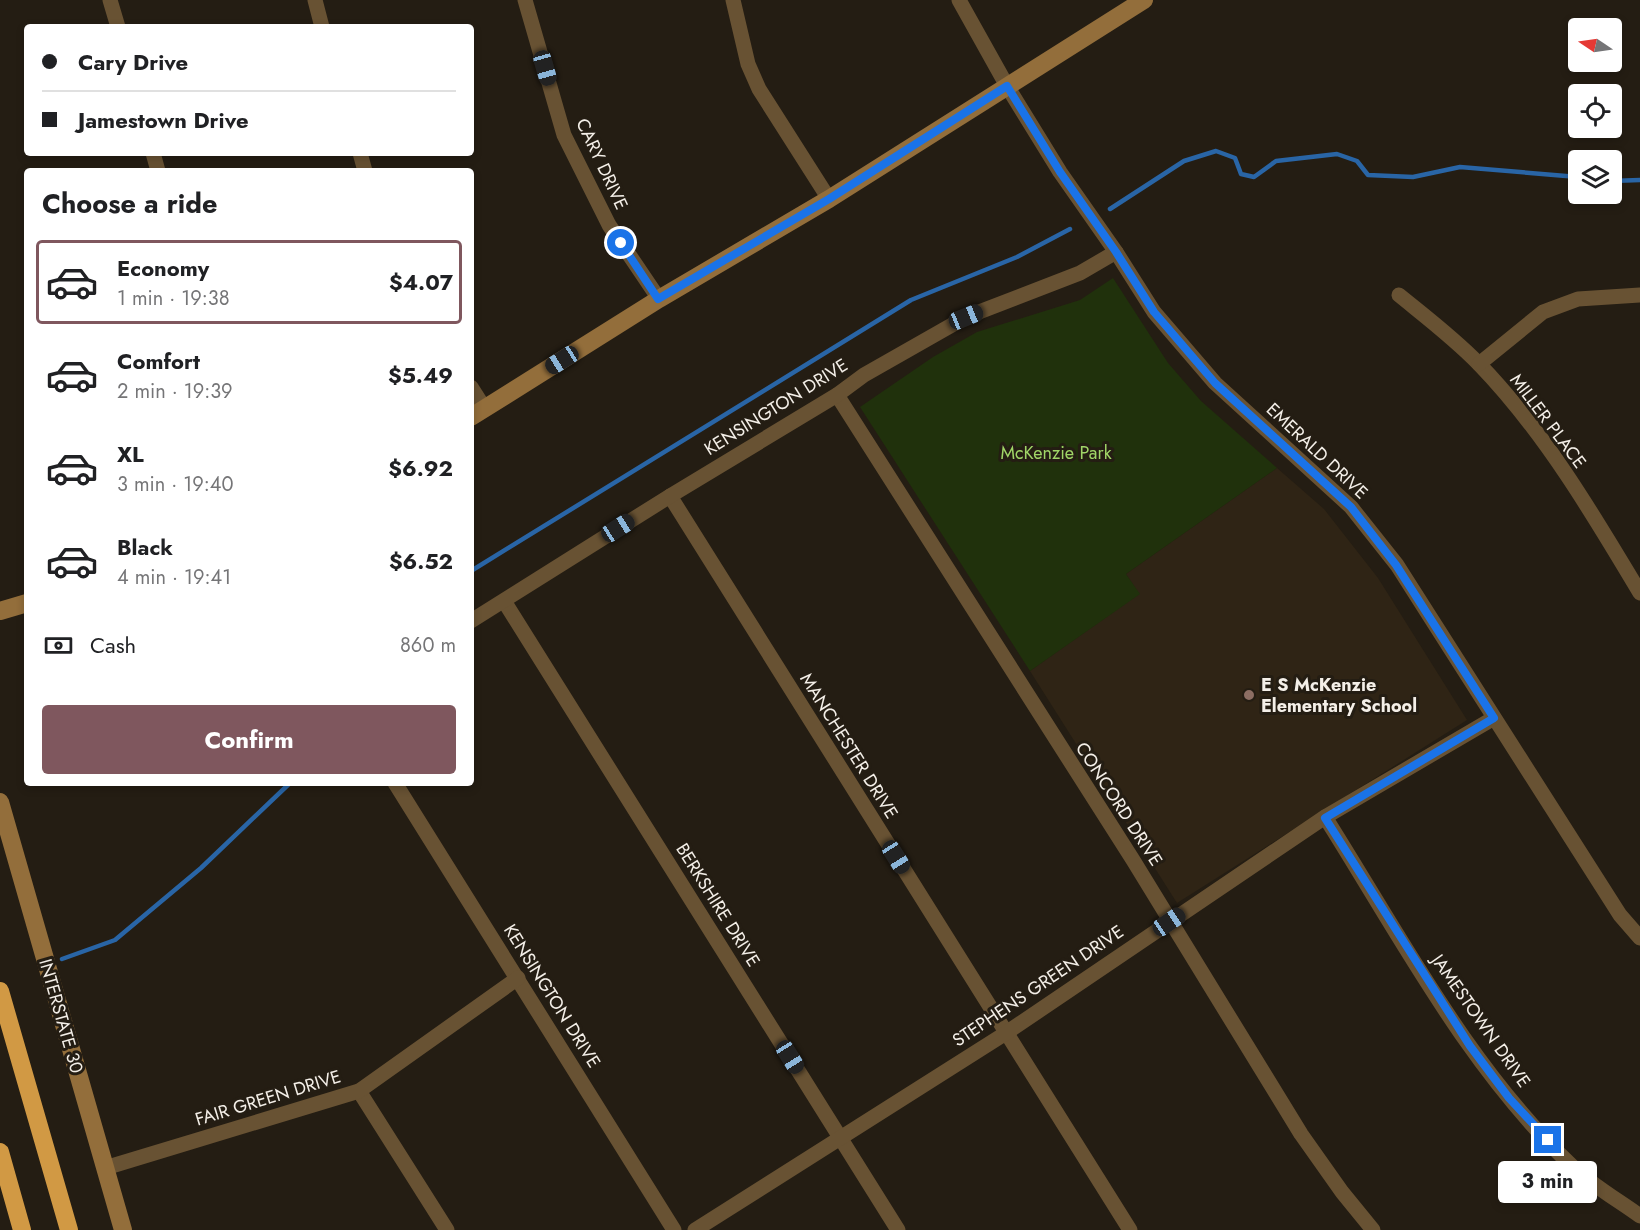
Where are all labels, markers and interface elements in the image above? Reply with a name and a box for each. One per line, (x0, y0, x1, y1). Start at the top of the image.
north arrow (1568, 18, 1622, 72)
map controls (1568, 18, 1622, 204)
text: Cary Drive (78, 46, 188, 78)
car (531, 48, 559, 88)
button: locate (1568, 84, 1622, 138)
text: Jamestown Drive (78, 104, 249, 136)
street label: CARY DRIVE (570, 114, 634, 214)
button: layers (1568, 150, 1622, 204)
text: Choose a ride (42, 184, 217, 223)
route start (607, 229, 634, 256)
text: Economy (117, 252, 209, 284)
icon: car (45, 255, 99, 309)
text: $4.07 (389, 266, 453, 298)
text: 1 min · 19:38 (117, 284, 230, 313)
car (946, 302, 986, 332)
car (542, 343, 582, 377)
text: Comfort (117, 345, 200, 377)
icon: car (45, 348, 99, 402)
street label: KENSINGTON DRIVE (699, 352, 853, 462)
text: $5.49 (388, 359, 453, 391)
street label: MILLER PLACE (1504, 368, 1592, 474)
text: 2 min · 19:39 (117, 377, 233, 406)
street label: EMERALD DRIVE (1260, 397, 1374, 505)
text: XL (117, 438, 144, 470)
park label: McKenzie Park (1000, 440, 1112, 466)
icon: car (45, 441, 99, 495)
text: $6.92 (388, 452, 453, 484)
text: 3 min · 19:40 (117, 470, 233, 499)
car (598, 511, 638, 545)
text: Black (117, 531, 173, 563)
icon: car (45, 534, 99, 588)
text: $6.52 (389, 545, 453, 577)
text: 4 min · 19:41 (117, 563, 231, 592)
icon: cash (42, 629, 75, 662)
text: Cash (90, 629, 136, 661)
text: 860 m (400, 631, 456, 660)
street label: MANCHESTER DRIVE (794, 668, 904, 824)
place label: E S McKenzie Elementary School (1261, 672, 1417, 719)
marker: E S McKenzie Elementary School (1242, 688, 1256, 702)
button: Confirm (42, 705, 456, 774)
street label: CONCORD DRIVE (1069, 737, 1169, 871)
car (879, 837, 913, 877)
street label: BERKSHIRE DRIVE (670, 838, 766, 972)
car (1149, 904, 1189, 940)
street label: KENSINGTON DRIVE (497, 919, 607, 1073)
street label: STEPHENS GREEN DRIVE (947, 919, 1129, 1053)
street label: JAMESTOWN DRIVE (1424, 947, 1537, 1093)
street label: INTERSTATE 30 (32, 956, 90, 1077)
car (773, 1037, 807, 1077)
street label: FAIR GREEN DRIVE (192, 1063, 344, 1133)
route end (1534, 1126, 1561, 1153)
callout: 3 min (1498, 1161, 1598, 1203)
text: 3 min (1522, 1167, 1573, 1196)

